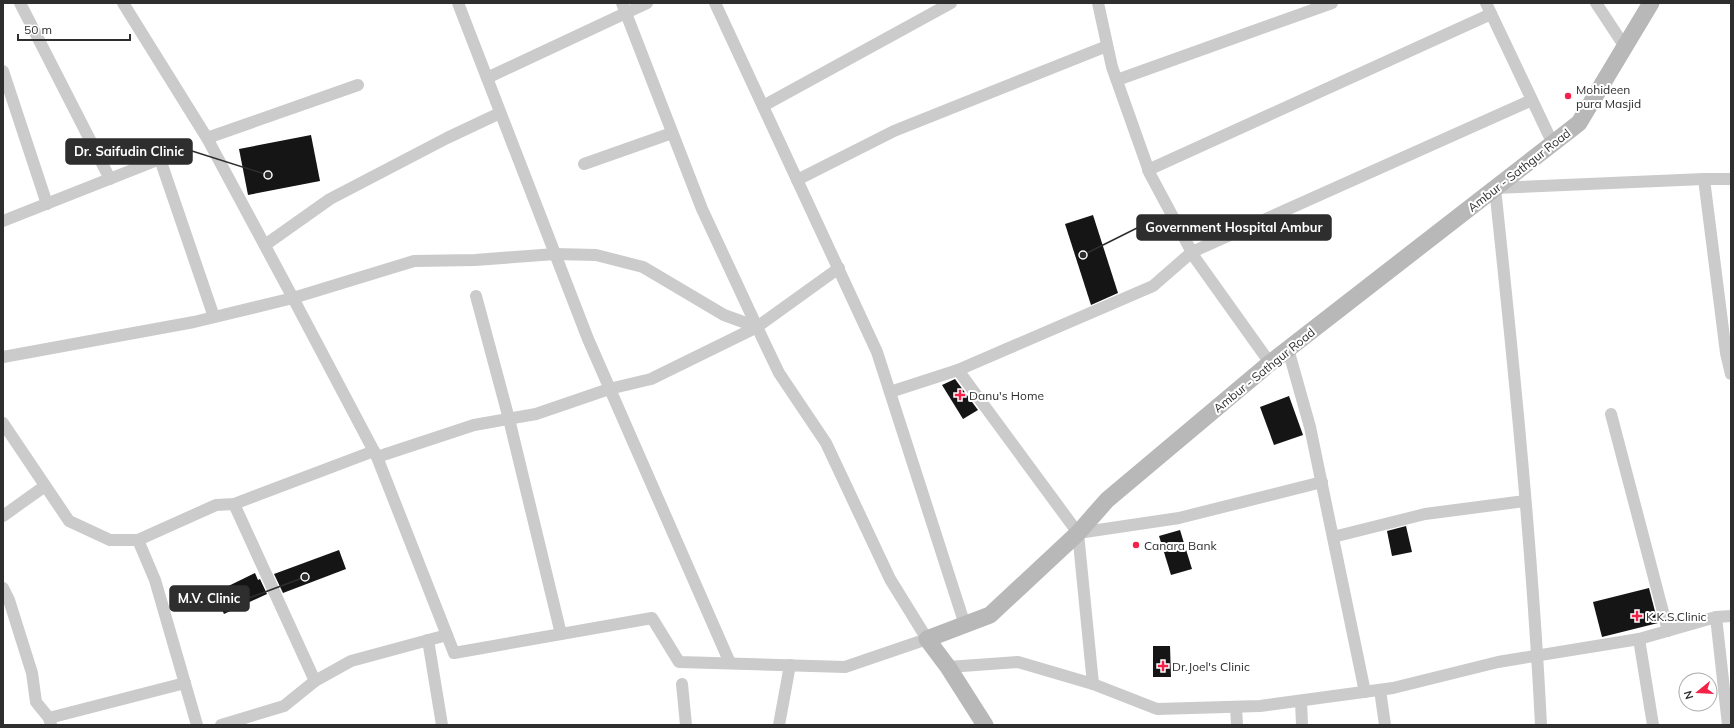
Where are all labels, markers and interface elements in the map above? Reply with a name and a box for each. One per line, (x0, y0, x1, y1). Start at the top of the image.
scale bar (18, 16, 130, 42)
text: 50 m (24, 22, 52, 37)
place label: Mohideen pura Masjid (1576, 82, 1641, 111)
marker: Mohideen pura Masjid (1563, 91, 1573, 101)
street label: Ambur - Sathgur Road (1465, 125, 1573, 215)
callout: Dr. Saifudin Clinic (66, 139, 192, 164)
text: Dr. Saifudin Clinic (74, 143, 185, 159)
callout: Government Hospital Ambur (1137, 215, 1331, 240)
text: Government Hospital Ambur (1145, 219, 1324, 235)
street label: Ambur - Sathgur Road (1210, 324, 1318, 416)
place label: Danu's Home (969, 388, 1044, 403)
marker: Danu's Home (954, 389, 966, 401)
place label: Canara Bank (1144, 538, 1217, 553)
marker: Canara Bank (1131, 540, 1141, 550)
callout: M.V. Clinic (170, 586, 249, 611)
text: M.V. Clinic (178, 590, 241, 606)
place label: K.K.S.Clinic (1646, 609, 1707, 624)
marker: K.K.S.Clinic (1631, 610, 1643, 622)
place label: Dr.Joel's Clinic (1172, 659, 1250, 674)
marker: Dr.Joel's Clinic (1157, 660, 1169, 672)
north arrow (1678, 672, 1718, 712)
text: N (1681, 689, 1696, 701)

